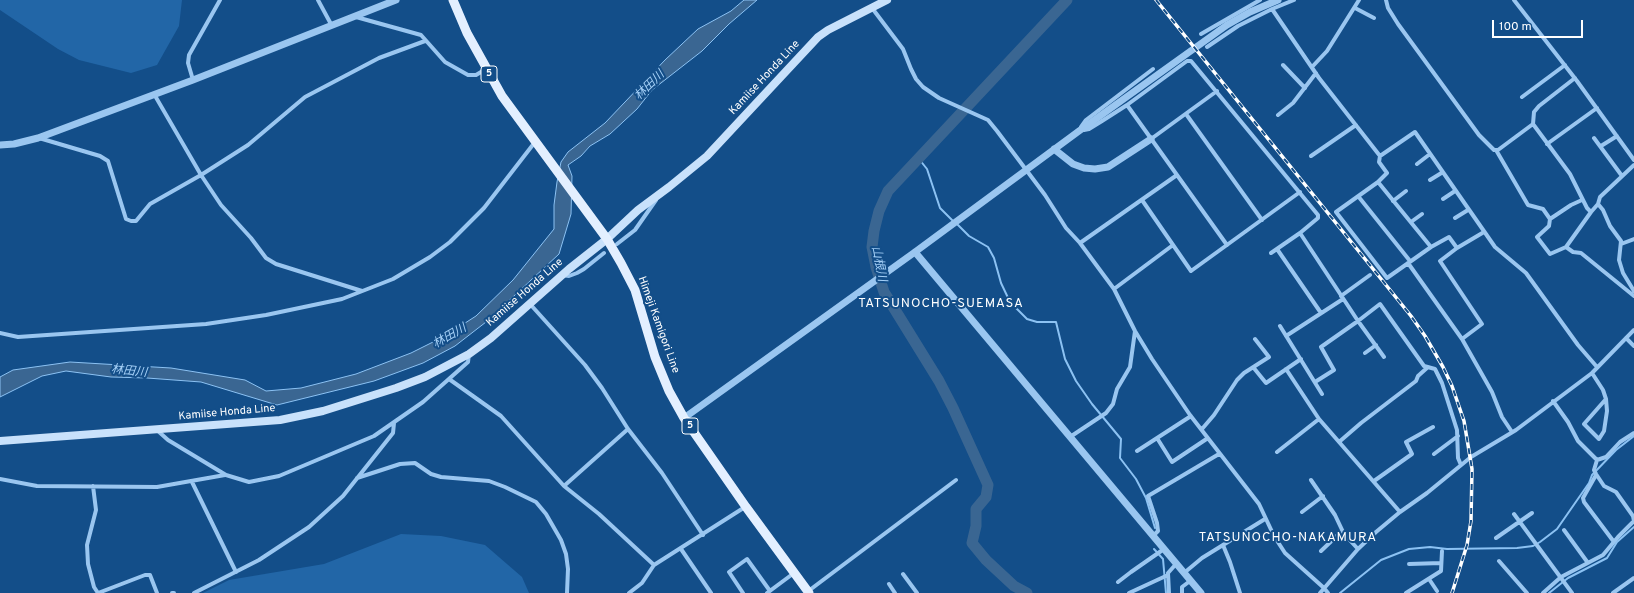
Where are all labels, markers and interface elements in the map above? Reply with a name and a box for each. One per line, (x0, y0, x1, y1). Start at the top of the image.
scale bar (1494, 12, 1585, 38)
text: 100 m (1499, 19, 1532, 35)
street label: Kamiise Honda Line (727, 38, 803, 118)
road number: 5 (481, 66, 497, 82)
water label: 林田川 (632, 68, 668, 104)
water label: 山根川 (867, 245, 889, 283)
street label: Kamiise Honda Line (484, 256, 566, 330)
street label: Himeji Kamigori Line (634, 275, 682, 375)
district label: TATSUNOCHO-SUEMASA (858, 296, 1024, 312)
water label: 林田川 (431, 322, 469, 352)
water label: 林田川 (110, 363, 148, 381)
street label: Kamiise Honda Line (178, 402, 276, 424)
road number: 5 (682, 418, 698, 434)
district label: TATSUNOCHO-NAKAMURA (1199, 530, 1377, 546)

